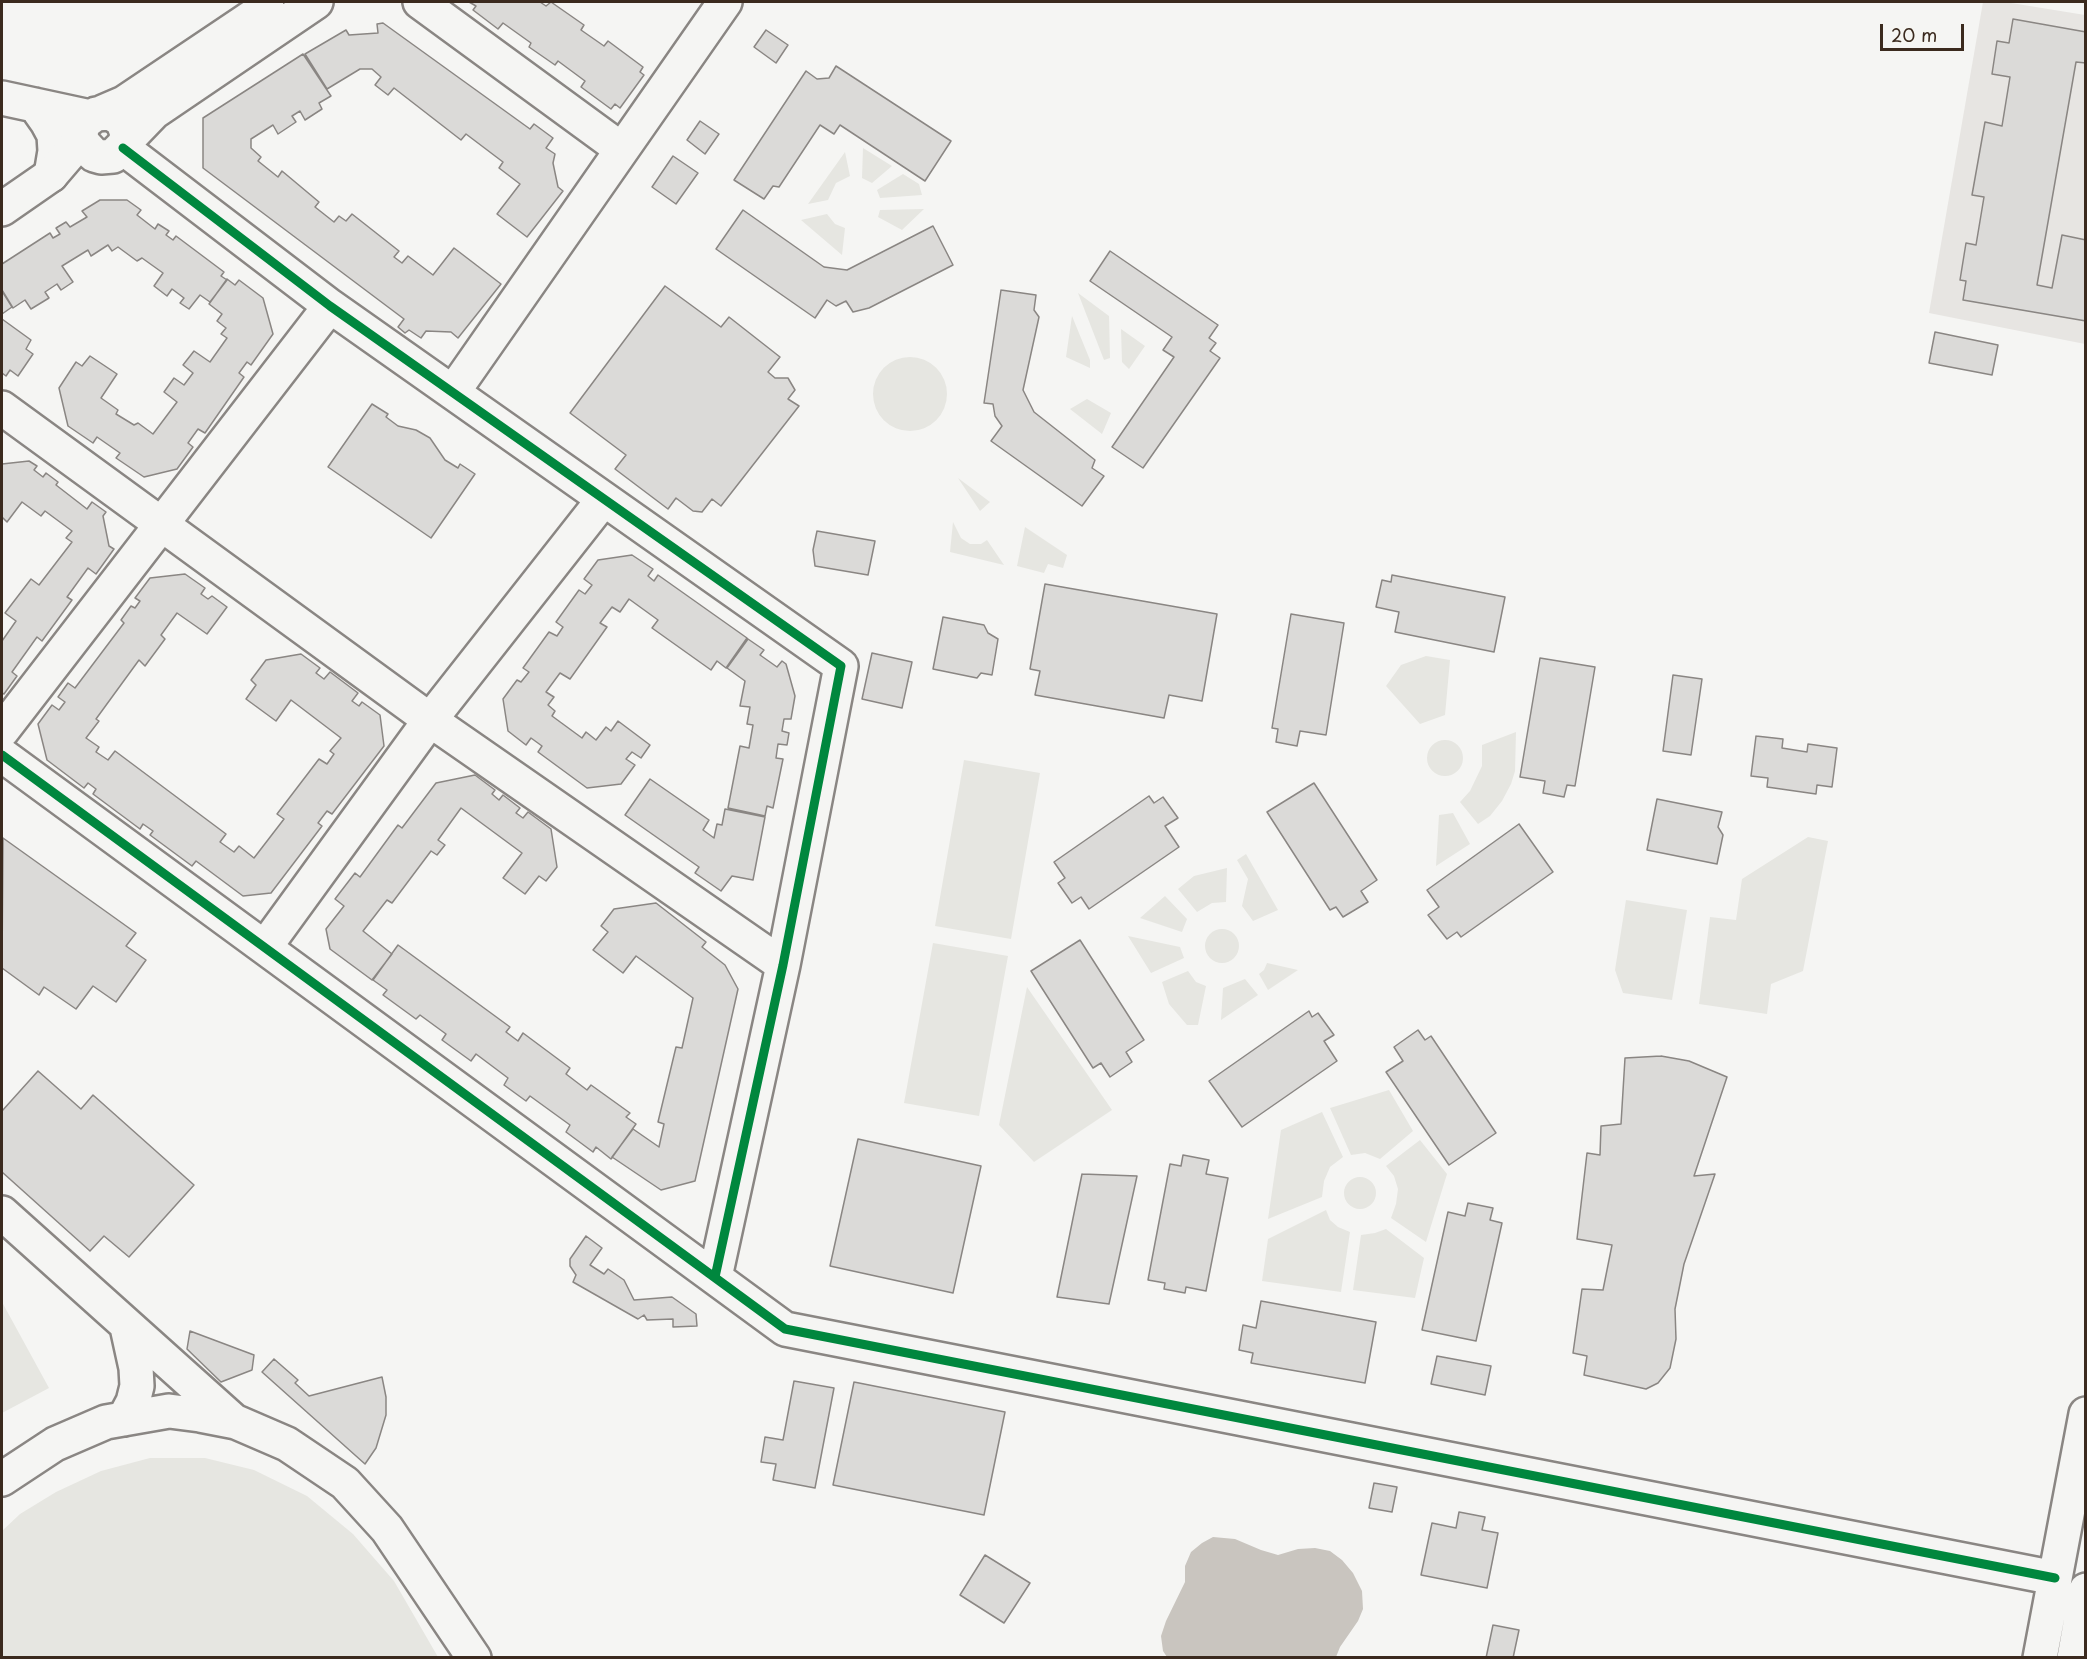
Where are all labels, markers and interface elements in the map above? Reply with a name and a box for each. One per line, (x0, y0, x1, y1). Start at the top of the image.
scale bar (1883, 12, 1967, 50)
text: 20 m (1891, 21, 1937, 48)

